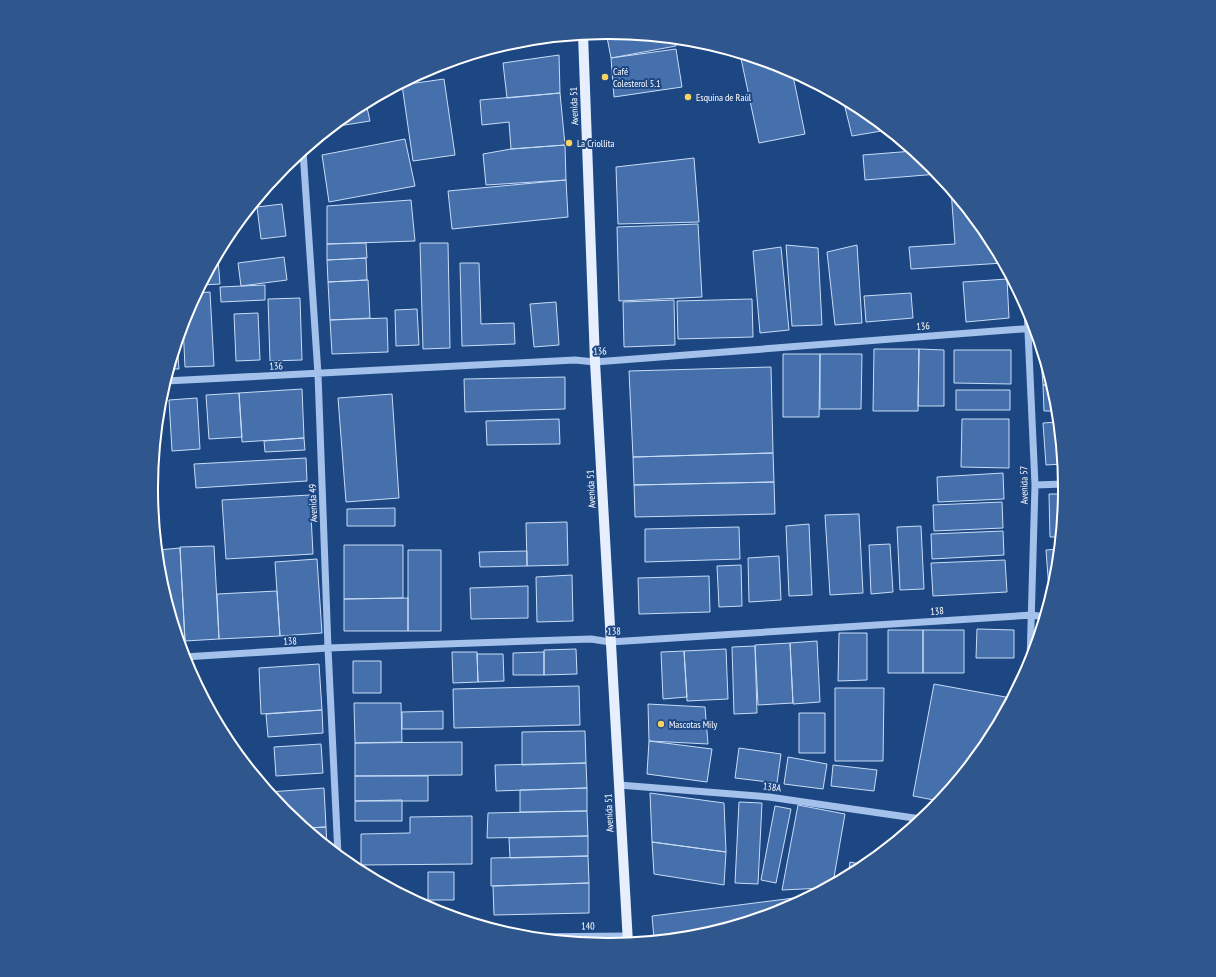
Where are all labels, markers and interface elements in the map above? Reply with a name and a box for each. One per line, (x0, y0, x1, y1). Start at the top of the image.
place label: Café Colesterol 5.1 (613, 65, 661, 90)
marker: Café Colesterol 5.1 (600, 72, 610, 82)
street label: Avenida 51 (567, 87, 581, 125)
place label: Esquina de Raúl (696, 91, 752, 104)
marker: Esquina de Raúl (683, 92, 693, 102)
place label: La Criollita (577, 137, 614, 150)
marker: La Criollita (564, 138, 574, 148)
street label: 136 (916, 319, 931, 333)
street label: 136 (593, 344, 607, 358)
street label: 136 (269, 359, 284, 373)
street label: Avenida 57 (1017, 466, 1031, 504)
street label: Avenida 51 (584, 469, 598, 509)
street label: Avenida 49 (306, 484, 320, 522)
street label: 138 (930, 604, 944, 618)
street label: 138 (607, 624, 621, 638)
street label: 138 (283, 634, 297, 648)
place label: Mascotas Mily (669, 718, 718, 731)
marker: Mascotas Mily (656, 719, 666, 729)
street label: 138A (762, 779, 782, 795)
street label: Avenida 51 (602, 793, 616, 833)
street label: 140 (581, 919, 595, 933)

